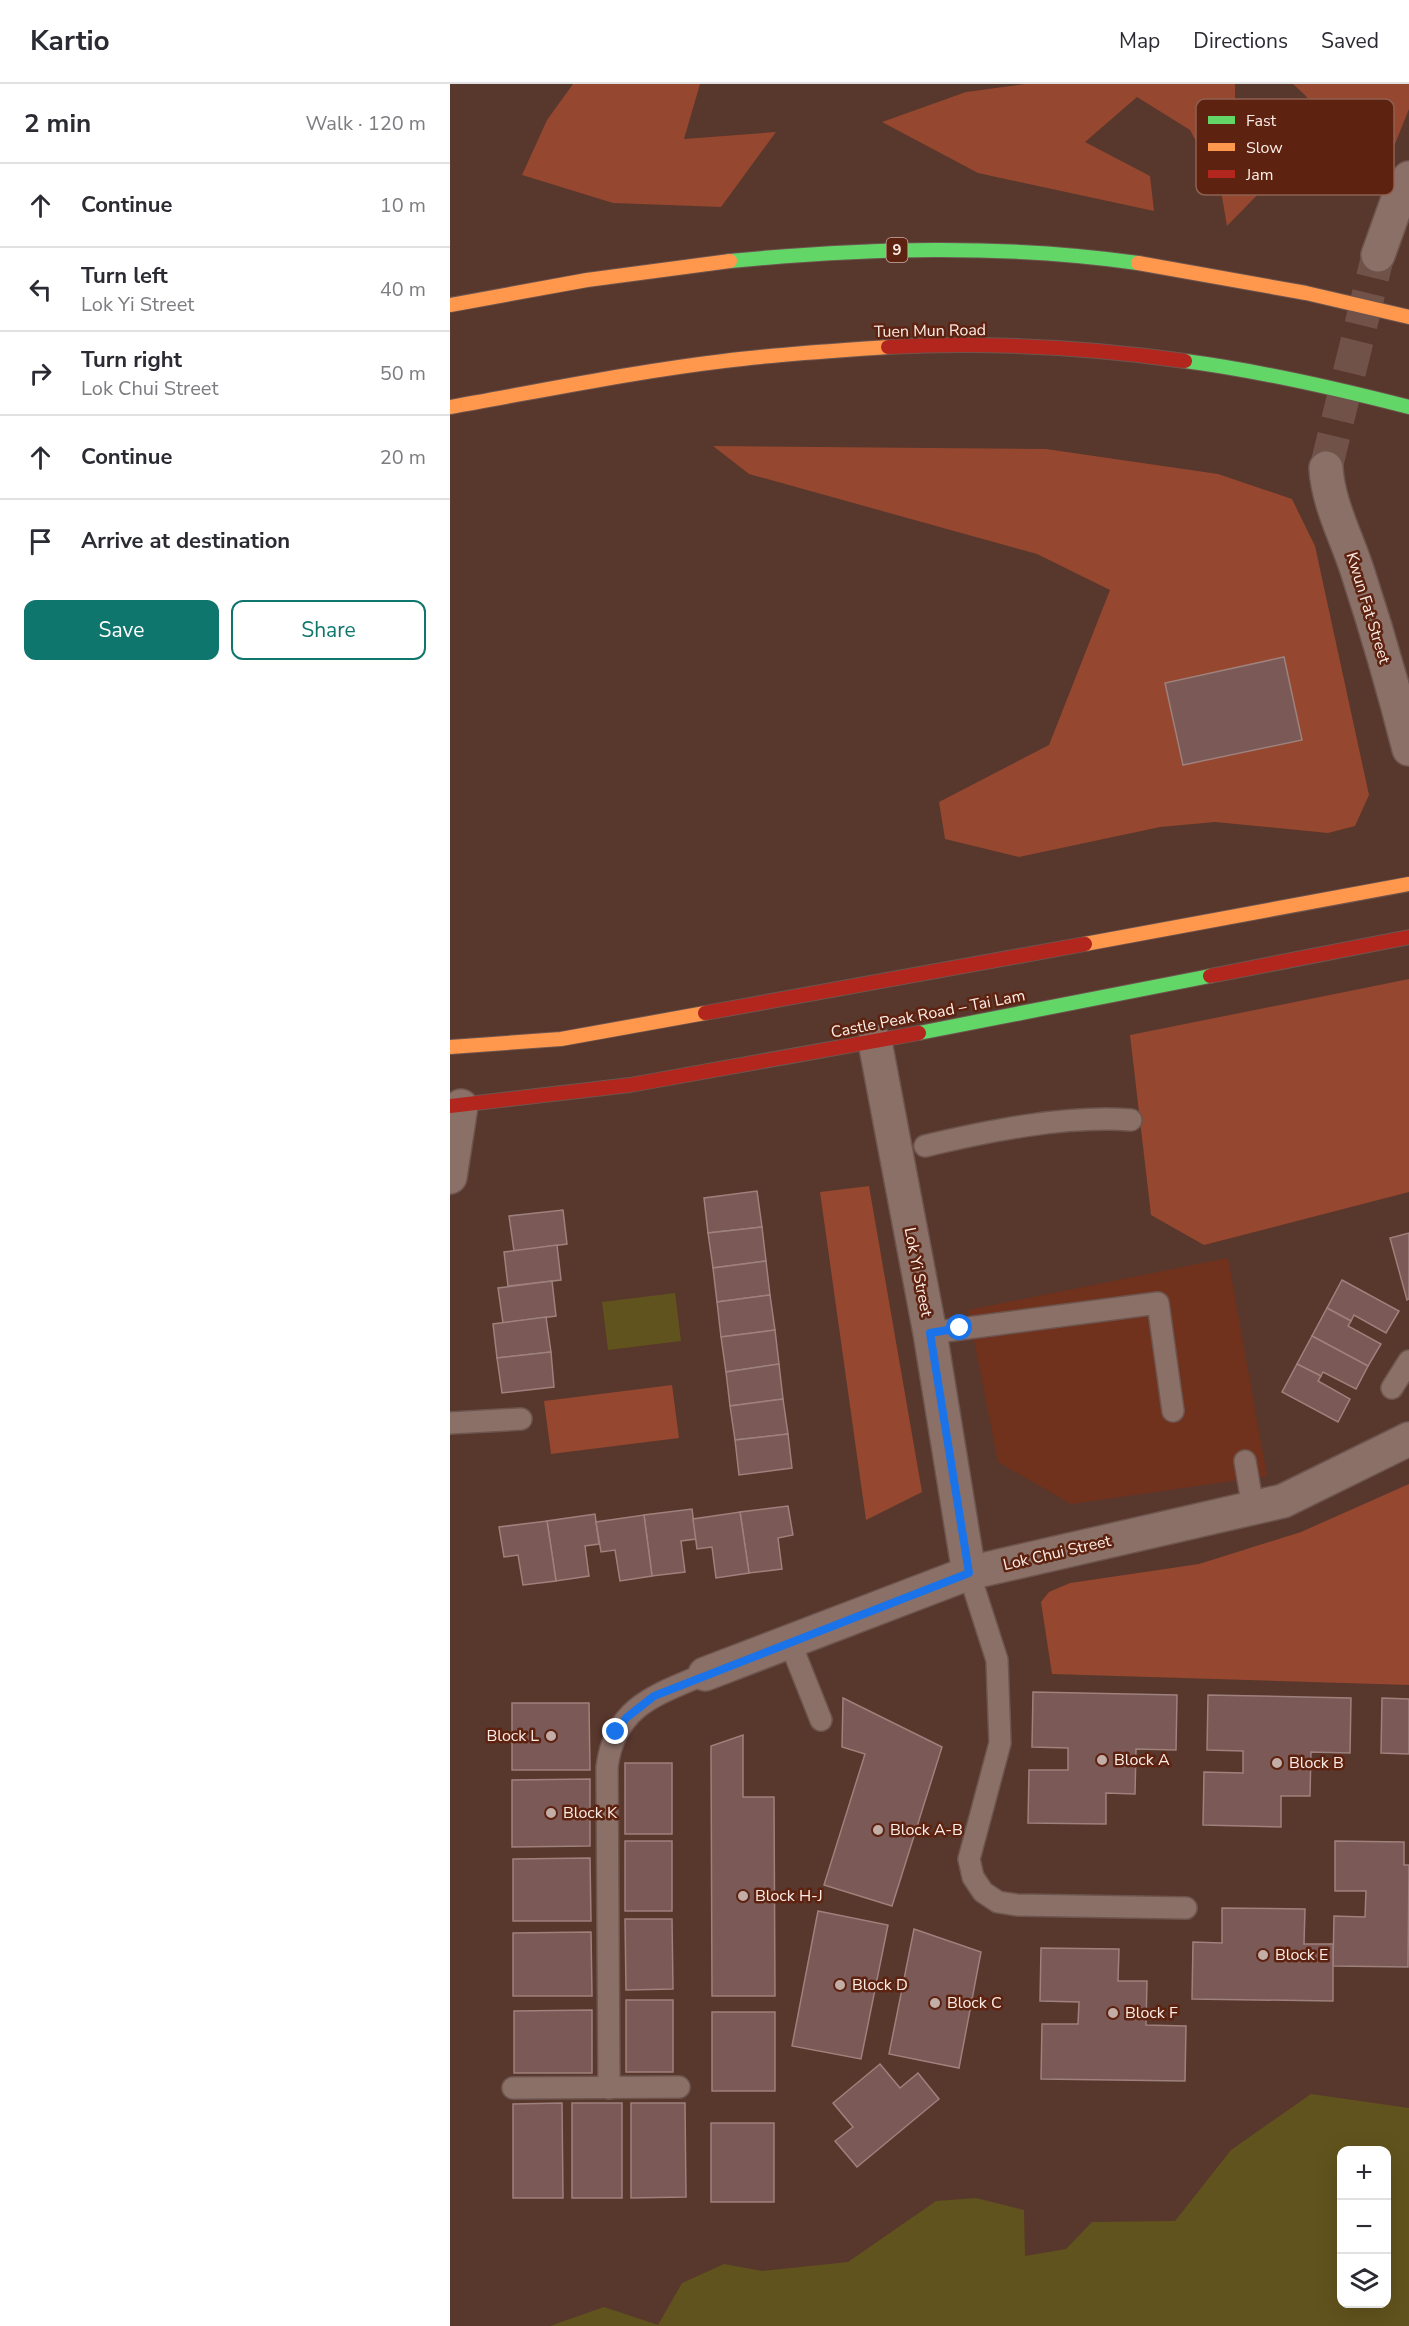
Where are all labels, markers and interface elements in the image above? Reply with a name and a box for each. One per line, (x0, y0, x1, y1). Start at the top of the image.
text: Kartio (30, 22, 110, 60)
text: Map (1119, 27, 1160, 55)
text: Directions (1193, 27, 1288, 55)
text: Saved (1321, 27, 1379, 55)
legend (1196, 99, 1394, 195)
text: 2 min (24, 106, 91, 141)
text: Walk · 120 m (306, 110, 426, 137)
text: Fast (1246, 110, 1277, 132)
text: Slow (1246, 137, 1283, 159)
text: Jam (1245, 164, 1273, 186)
icon: ahead (24, 189, 57, 222)
text: Continue (81, 190, 172, 220)
text: 10 m (380, 192, 426, 219)
road number: 9 (886, 238, 908, 262)
text: Turn left (81, 261, 168, 291)
icon: left (24, 273, 57, 306)
text: 40 m (380, 276, 426, 303)
text: Lok Yi Street (81, 291, 194, 318)
street label: Tuen Mun Road (874, 319, 986, 343)
text: Turn right (81, 345, 182, 375)
icon: right (24, 357, 57, 390)
text: 50 m (380, 360, 426, 387)
text: Lok Chui Street (81, 375, 218, 402)
icon: ahead (24, 441, 57, 474)
text: Continue (81, 442, 172, 472)
text: 20 m (380, 444, 426, 471)
icon: arrive (24, 525, 57, 558)
text: Arrive at destination (81, 526, 290, 556)
street label: Kwun Fat Street (1341, 550, 1396, 667)
button: Save (24, 600, 219, 660)
button: Share (231, 600, 426, 660)
street label: Castle Peak Road – Tai Lam (829, 984, 1027, 1044)
street label: Lok Yi Street (899, 1225, 938, 1319)
route start (946, 1314, 972, 1340)
street label: Lok Chui Street (1001, 1530, 1113, 1576)
route end (602, 1718, 628, 1744)
place label: Block L (486, 1725, 539, 1747)
marker: Block L (544, 1729, 558, 1743)
place label: Block A (1114, 1749, 1170, 1771)
place label: Block B (1289, 1752, 1344, 1774)
marker: Block A (1095, 1753, 1109, 1767)
marker: Block B (1270, 1756, 1284, 1770)
place label: Block K (563, 1802, 618, 1824)
marker: Block K (544, 1806, 558, 1820)
place label: Block A-B (890, 1819, 963, 1841)
marker: Block A-B (871, 1823, 885, 1837)
place label: Block H-J (755, 1885, 823, 1907)
marker: Block H-J (736, 1889, 750, 1903)
place label: Block E (1275, 1944, 1328, 1966)
marker: Block E (1256, 1948, 1270, 1962)
place label: Block D (852, 1974, 908, 1996)
marker: Block D (833, 1978, 847, 1992)
place label: Block C (947, 1992, 1002, 2014)
marker: Block C (928, 1996, 942, 2010)
place label: Block F (1125, 2002, 1178, 2024)
marker: Block F (1106, 2006, 1120, 2020)
map controls (1337, 2146, 1391, 2308)
button: + (1337, 2146, 1391, 2200)
button: − (1337, 2200, 1391, 2254)
button: layers (1337, 2254, 1391, 2308)

